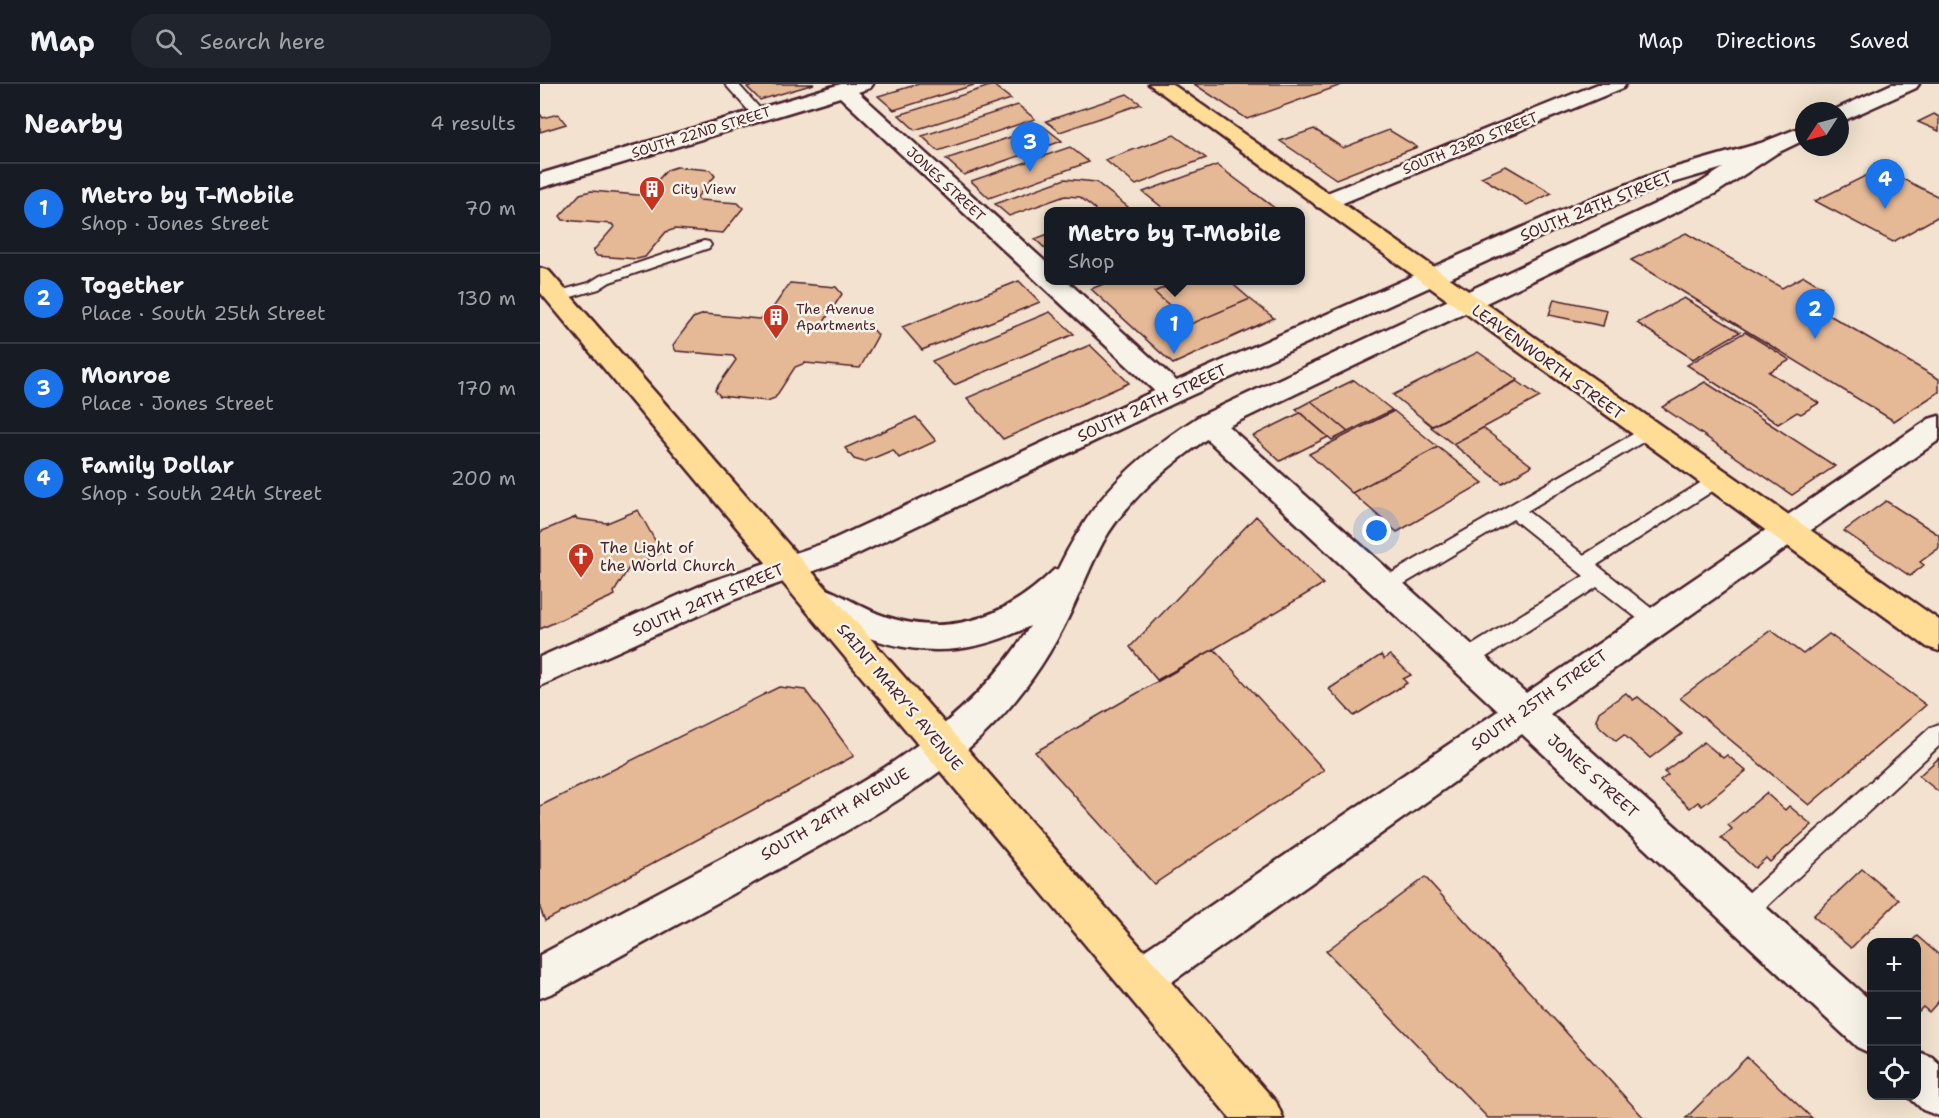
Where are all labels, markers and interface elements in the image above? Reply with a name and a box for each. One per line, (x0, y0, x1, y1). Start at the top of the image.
search box (131, 14, 551, 68)
text: Map (30, 22, 95, 60)
icon: search (152, 25, 185, 58)
text: Search here (200, 27, 325, 56)
text: Map (1638, 27, 1683, 55)
text: Directions (1716, 27, 1816, 55)
text: Saved (1849, 27, 1909, 55)
street label: SOUTH 22ND STREET (629, 102, 773, 162)
north arrow (1795, 102, 1849, 156)
text: Nearby (24, 106, 123, 141)
street label: SOUTH 23RD STREET (1400, 108, 1540, 178)
text: 4 results (430, 110, 516, 136)
pin: 3 (1010, 122, 1050, 172)
street label: JONES STREET (903, 143, 989, 225)
pin: 4 (1866, 160, 1904, 209)
street label: SOUTH 24TH STREET (1517, 166, 1675, 246)
building icon: City View (637, 174, 667, 212)
place label: City View (672, 180, 736, 198)
text: Metro by T-Mobile (81, 181, 294, 210)
text: 1 (39, 195, 48, 221)
text: 70 m (464, 195, 516, 221)
popup (1044, 207, 1305, 285)
text: Shop · Jones Street (81, 210, 270, 236)
text: Metro by T-Mobile (1068, 219, 1281, 248)
text: Shop (1068, 248, 1115, 274)
text: Together (81, 271, 184, 300)
text: 2 (37, 285, 51, 311)
text: 130 m (457, 285, 516, 311)
pin: 2 (1796, 290, 1834, 339)
text: Place · South 25th Street (81, 300, 326, 326)
place label: The Avenue Apartments (796, 300, 876, 334)
street label: LEAVENWORTH STREET (1468, 300, 1629, 425)
building icon: The Avenue Apartments (761, 302, 791, 340)
pin: 1 (1154, 304, 1194, 354)
street label: SOUTH 24TH STREET (1074, 359, 1230, 447)
text: Monroe (81, 361, 171, 390)
text: 3 (37, 375, 51, 401)
text: 170 m (457, 375, 516, 401)
text: Place · Jones Street (81, 390, 274, 416)
text: Family Dollar (81, 451, 234, 480)
text: 4 (37, 465, 51, 491)
text: 200 m (451, 465, 516, 491)
text: Shop · South 24th Street (81, 480, 322, 506)
your location (1362, 516, 1391, 545)
place label: The Light of the World Church (600, 537, 736, 576)
church icon: The Light of the World Church (566, 541, 596, 579)
street label: SOUTH 24TH STREET (629, 559, 787, 641)
street label: SAINT MARY'S AVENUE (832, 619, 968, 775)
street label: SOUTH 25TH STREET (1466, 645, 1612, 755)
street label: JONES STREET (1543, 729, 1643, 823)
street label: SOUTH 24TH AVENUE (757, 763, 913, 865)
map controls (1867, 938, 1921, 1100)
button: + (1867, 938, 1921, 992)
button: − (1867, 992, 1921, 1046)
button: locate (1867, 1046, 1921, 1100)

